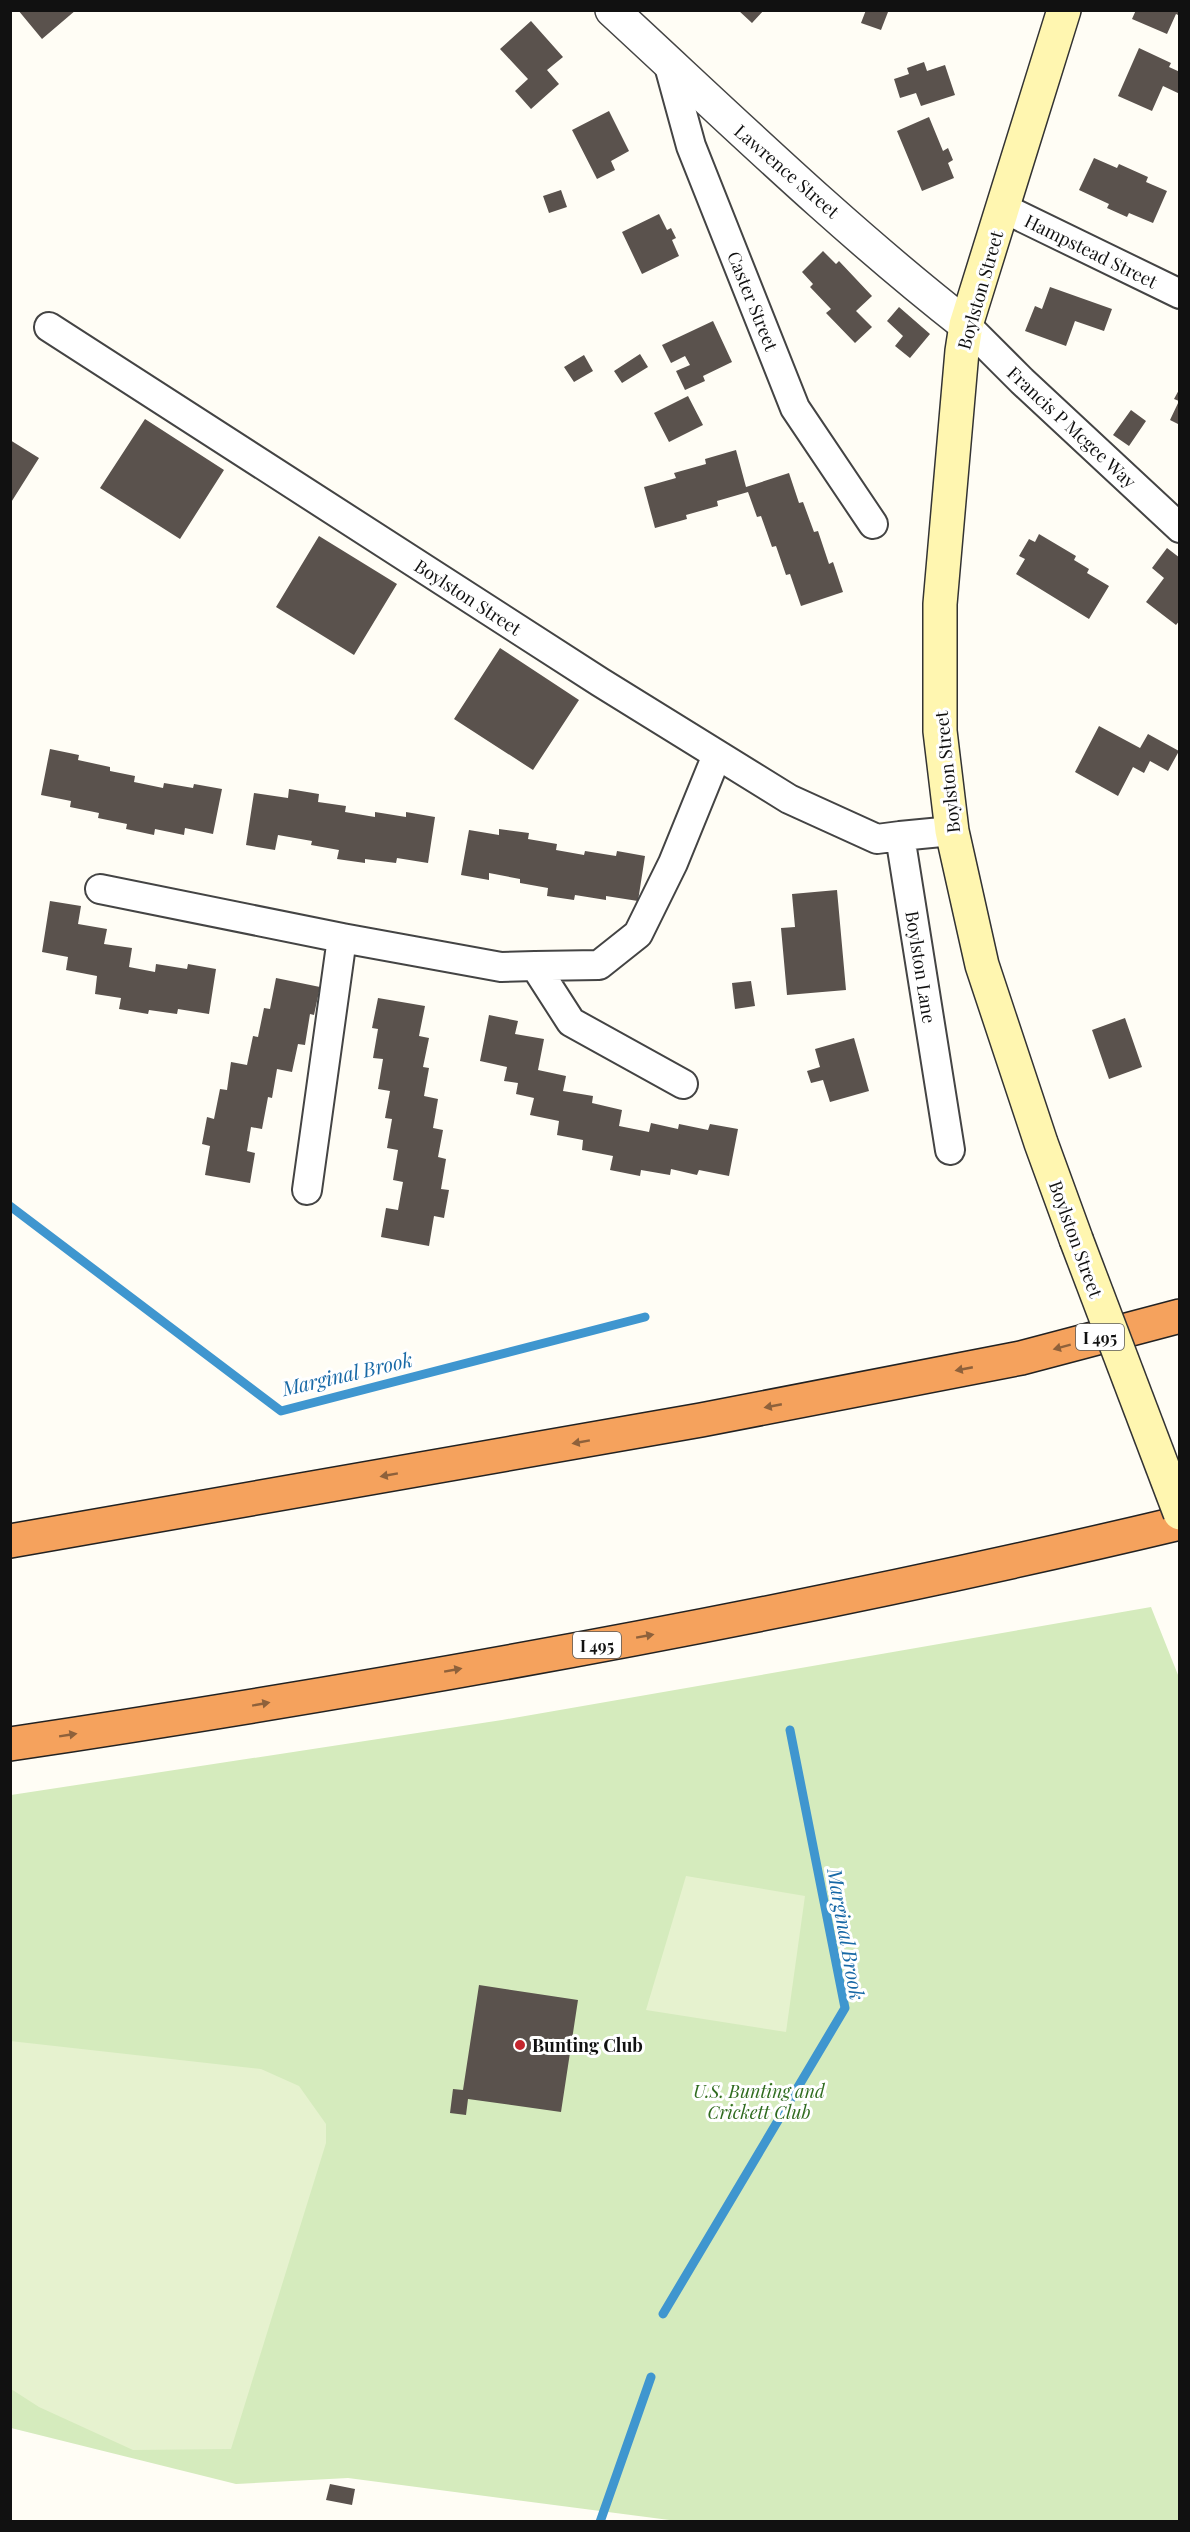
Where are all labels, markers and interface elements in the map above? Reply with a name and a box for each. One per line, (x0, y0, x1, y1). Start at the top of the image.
street label: Lawrence Street (730, 119, 845, 224)
street label: Hampstead Street (1021, 208, 1162, 294)
street label: Boylston Street (952, 227, 1009, 352)
street label: Caster Street (722, 248, 784, 355)
street label: Francis P Mcgee Way (1002, 361, 1142, 493)
street label: Boylston Street (410, 554, 526, 641)
street label: Boylston Street (929, 709, 965, 834)
street label: Boylston Lane (900, 909, 942, 1025)
street label: Boylston Street (1044, 1177, 1108, 1301)
road number: I 495 (1076, 1324, 1124, 1350)
one-way arrow (1053, 1343, 1071, 1352)
water label: Marginal Brook (278, 1345, 415, 1401)
one-way arrow (954, 1365, 973, 1374)
one-way arrow (763, 1402, 782, 1411)
one-way arrow (571, 1437, 590, 1446)
one-way arrow (379, 1471, 398, 1480)
one-way arrow (636, 1631, 655, 1640)
road number: I 495 (573, 1632, 621, 1658)
one-way arrow (444, 1666, 463, 1675)
one-way arrow (251, 1699, 270, 1708)
one-way arrow (59, 1731, 78, 1740)
water label: Marginal Brook (822, 1865, 872, 2002)
place label: Bunting Club (532, 2033, 643, 2057)
marker: Bunting Club (513, 2038, 527, 2052)
park label: U.S. Bunting and Crickett Club (693, 2079, 826, 2124)

